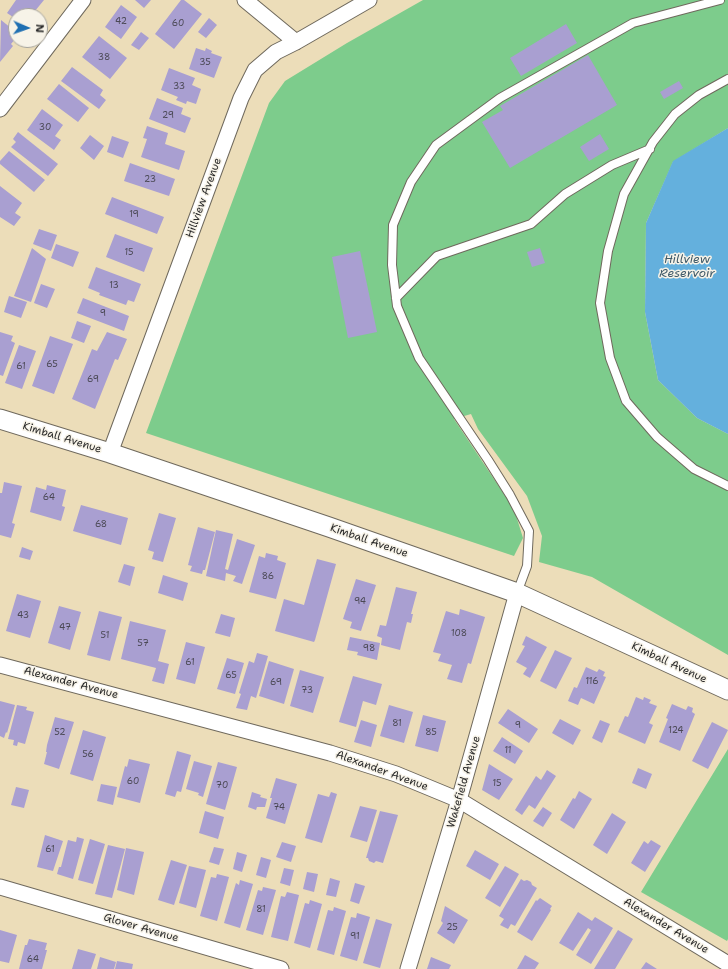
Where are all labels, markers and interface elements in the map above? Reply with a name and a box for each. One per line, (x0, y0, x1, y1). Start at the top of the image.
north arrow (8, 8, 48, 48)
house number: 42 (115, 17, 127, 27)
house number: 60 (172, 19, 184, 29)
text: N (32, 24, 47, 33)
house number: 38 (98, 53, 110, 63)
house number: 35 (199, 58, 211, 68)
house number: 33 (173, 82, 185, 92)
house number: 29 (162, 111, 174, 121)
house number: 30 (39, 123, 51, 133)
street label: Hillview Avenue (183, 156, 225, 240)
house number: 23 (144, 175, 156, 185)
house number: 19 (129, 210, 139, 220)
house number: 15 (124, 248, 134, 258)
water label: Hillview Reservoir (659, 253, 715, 281)
house number: 13 (109, 281, 119, 291)
house number: 9 (100, 309, 106, 319)
house number: 65 (46, 360, 58, 370)
house number: 61 (16, 362, 26, 372)
house number: 69 (87, 375, 99, 385)
street label: Kimball Avenue (21, 420, 103, 456)
house number: 64 (43, 493, 55, 503)
house number: 68 (95, 520, 107, 530)
street label: Kimball Avenue (328, 521, 410, 561)
house number: 86 (262, 572, 274, 582)
house number: 94 (354, 597, 366, 607)
house number: 43 (17, 611, 29, 621)
house number: 47 (59, 623, 71, 633)
house number: 108 (451, 629, 467, 639)
house number: 51 (101, 631, 109, 641)
house number: 57 (137, 639, 149, 649)
street label: Kimball Avenue (629, 640, 709, 686)
house number: 98 (363, 644, 375, 654)
house number: 61 (185, 658, 195, 668)
street label: Alexander Avenue (22, 664, 120, 702)
house number: 65 (225, 671, 237, 681)
house number: 116 (585, 677, 599, 687)
house number: 69 (270, 678, 282, 688)
house number: 73 (301, 686, 313, 696)
house number: 81 (392, 719, 402, 729)
house number: 9 (515, 721, 521, 731)
house number: 124 (668, 726, 684, 736)
house number: 52 (54, 728, 66, 738)
house number: 85 (425, 728, 437, 738)
street label: Wakefield Avenue (445, 735, 483, 829)
house number: 11 (504, 746, 512, 756)
street label: Alexander Avenue (334, 748, 430, 794)
house number: 56 (82, 750, 94, 760)
house number: 60 (127, 777, 139, 787)
house number: 15 (492, 779, 502, 789)
house number: 70 (216, 781, 228, 791)
house number: 74 (273, 803, 285, 813)
house number: 61 (45, 845, 55, 855)
street label: Alexander Avenue (621, 895, 711, 957)
house number: 81 (256, 905, 266, 915)
street label: Glover Avenue (102, 911, 180, 945)
house number: 25 (446, 923, 458, 933)
house number: 91 (350, 932, 360, 942)
house number: 64 (27, 955, 39, 965)

